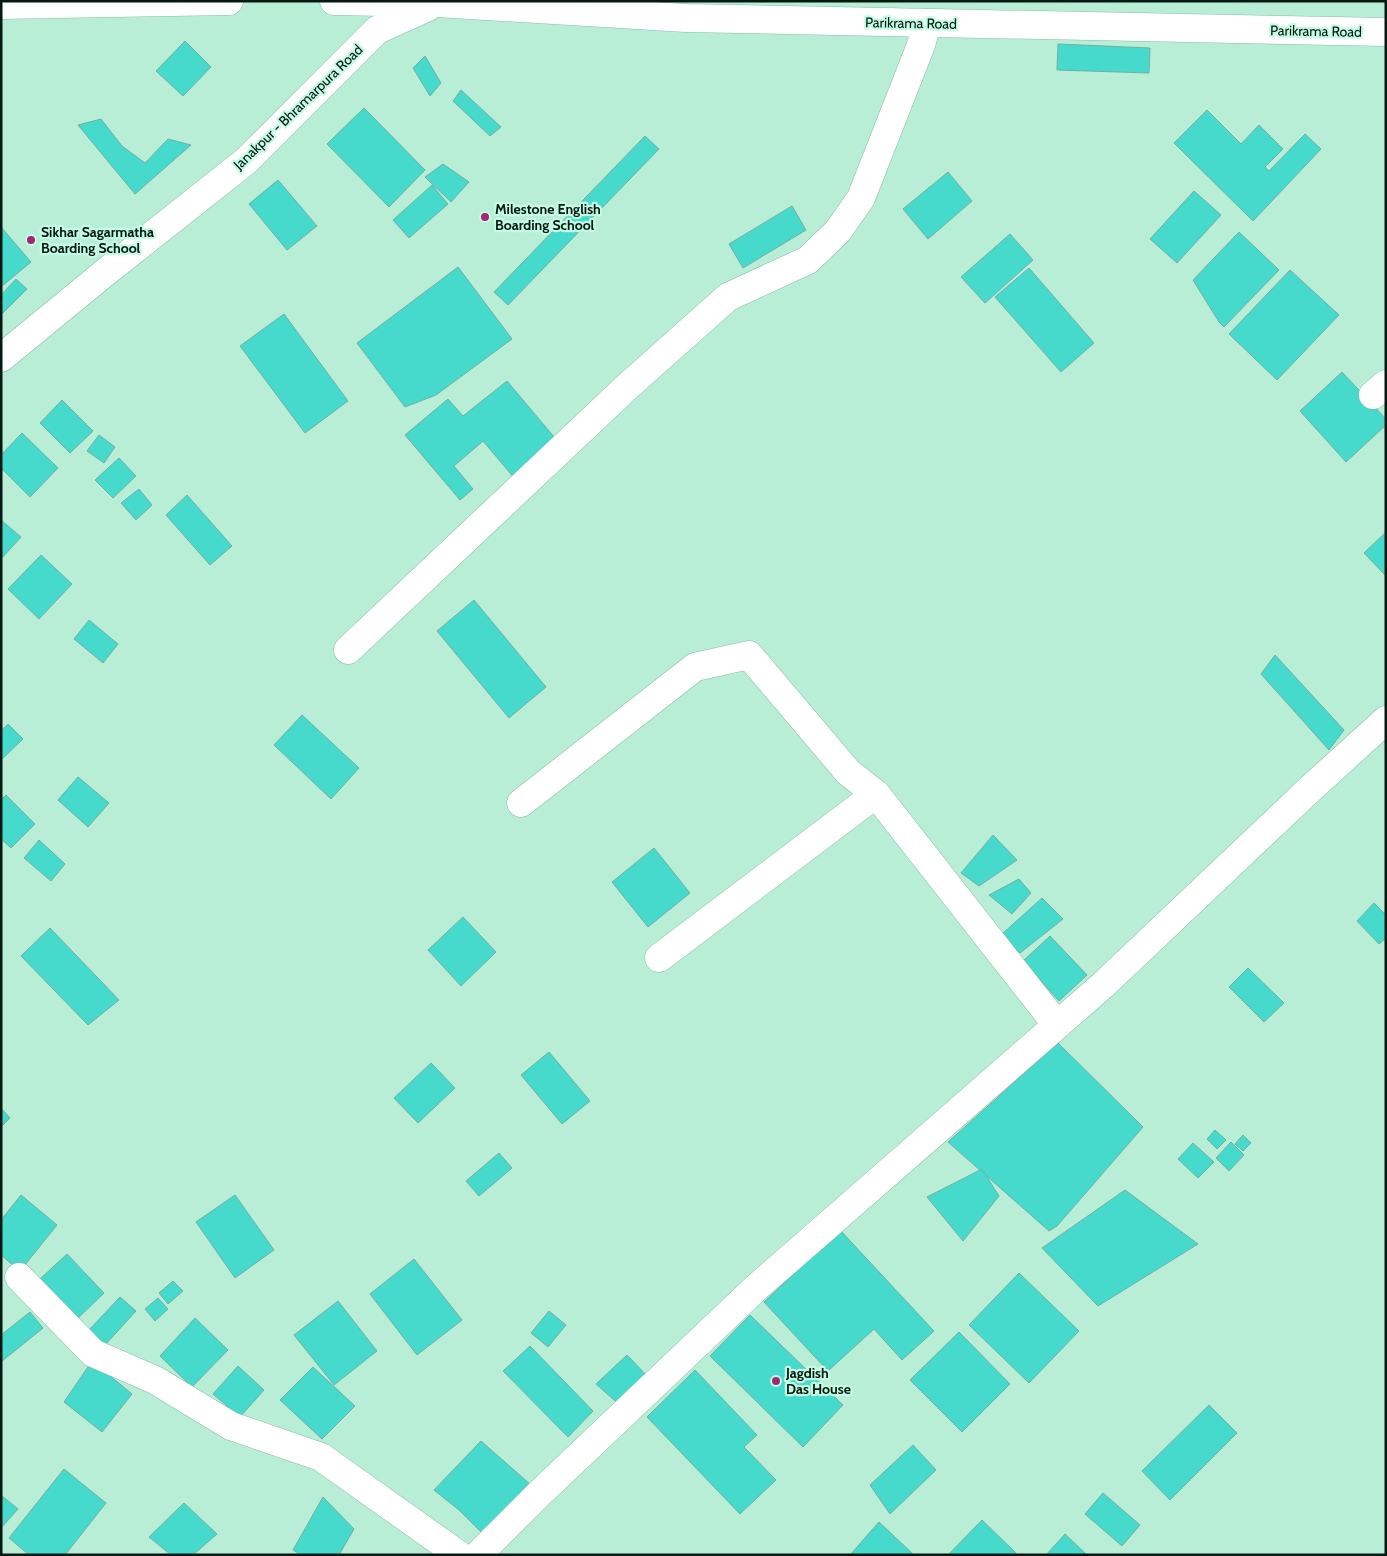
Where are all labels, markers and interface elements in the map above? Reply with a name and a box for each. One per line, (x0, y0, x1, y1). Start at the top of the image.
street label: Parikrama Road (865, 13, 957, 33)
street label: Parikrama Road (1270, 21, 1362, 41)
street label: Janakpur - Bhramarpura Road (229, 41, 366, 174)
place label: Milestone English Boarding School (495, 200, 601, 234)
marker: Milestone English Boarding School (479, 211, 491, 223)
place label: Sikhar Sagarmatha Boarding School (41, 223, 154, 257)
marker: Sikhar Sagarmatha Boarding School (25, 234, 37, 246)
place label: Jagdish Das House (785, 1364, 851, 1398)
marker: Jagdish Das House (770, 1375, 782, 1387)

